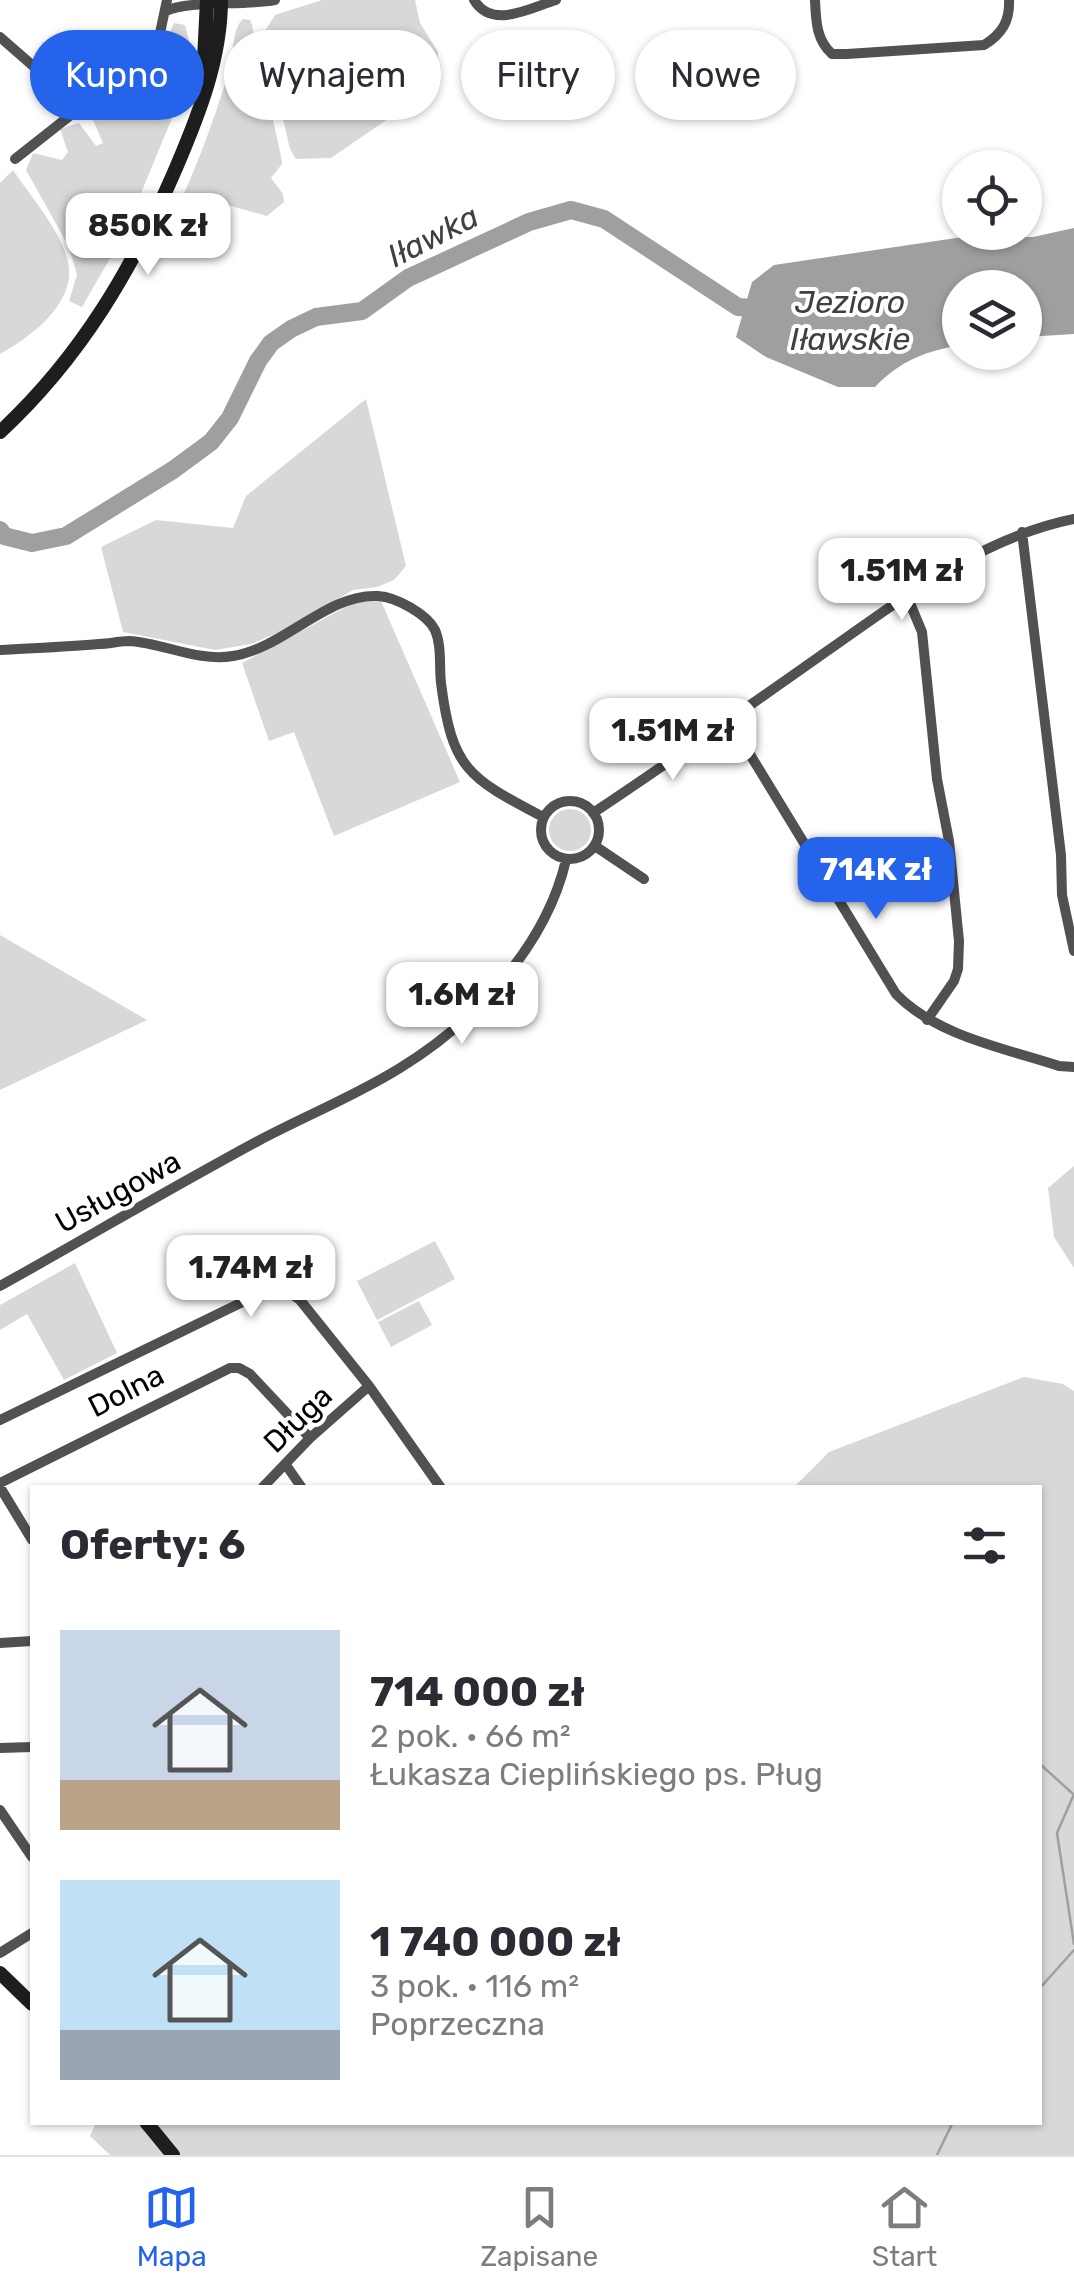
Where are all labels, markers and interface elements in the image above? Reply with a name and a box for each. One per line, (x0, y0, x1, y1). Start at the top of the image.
chip: Kupno (30, 30, 204, 120)
chip: Wynajem (224, 30, 441, 120)
chip: Filtry (461, 30, 615, 120)
chip: Nowe (635, 30, 796, 120)
map controls (942, 150, 1042, 370)
button: locate (942, 150, 1042, 250)
pin: 850K zł (56, 193, 240, 278)
water label: Iławka (381, 197, 485, 275)
text: 850K zł (88, 206, 208, 244)
button: layers (942, 270, 1042, 370)
water label: Jezioro Iławskie (790, 283, 910, 358)
pin: 1.51M zł (799, 538, 1005, 623)
text: 1.51M zł (840, 551, 964, 589)
pin: 1.51M zł (570, 698, 776, 783)
text: 1.51M zł (611, 711, 735, 749)
pin: 714K zł (784, 837, 968, 922)
text: 714K zł (820, 850, 932, 888)
pin: 1.6M zł (370, 962, 554, 1047)
text: 1.6M zł (408, 975, 516, 1013)
street label: Usługowa (49, 1143, 187, 1241)
pin: 1.74M zł (148, 1235, 354, 1320)
text: 1.74M zł (188, 1248, 314, 1286)
street label: Dolna (82, 1357, 170, 1425)
street label: Długa (256, 1378, 340, 1460)
icon: filters (957, 1518, 1012, 1573)
text: Oferty: 6 (60, 1520, 246, 1570)
text: 714 000 zł (370, 1667, 585, 1717)
icon: home (140, 1670, 260, 1790)
text: 2 pok. · 66 m² (370, 1717, 571, 1755)
text: Łukasza Cieplińskiego ps. Pług (370, 1755, 823, 1793)
text: 1 740 000 zł (370, 1917, 621, 1967)
icon: home (140, 1920, 260, 2040)
text: 3 pok. · 116 m² (370, 1967, 579, 2005)
text: Poprzeczna (370, 2005, 545, 2043)
tab: Mapa (137, 2180, 207, 2273)
tab: Zapisane (480, 2180, 598, 2273)
tab: Start (872, 2180, 937, 2273)

